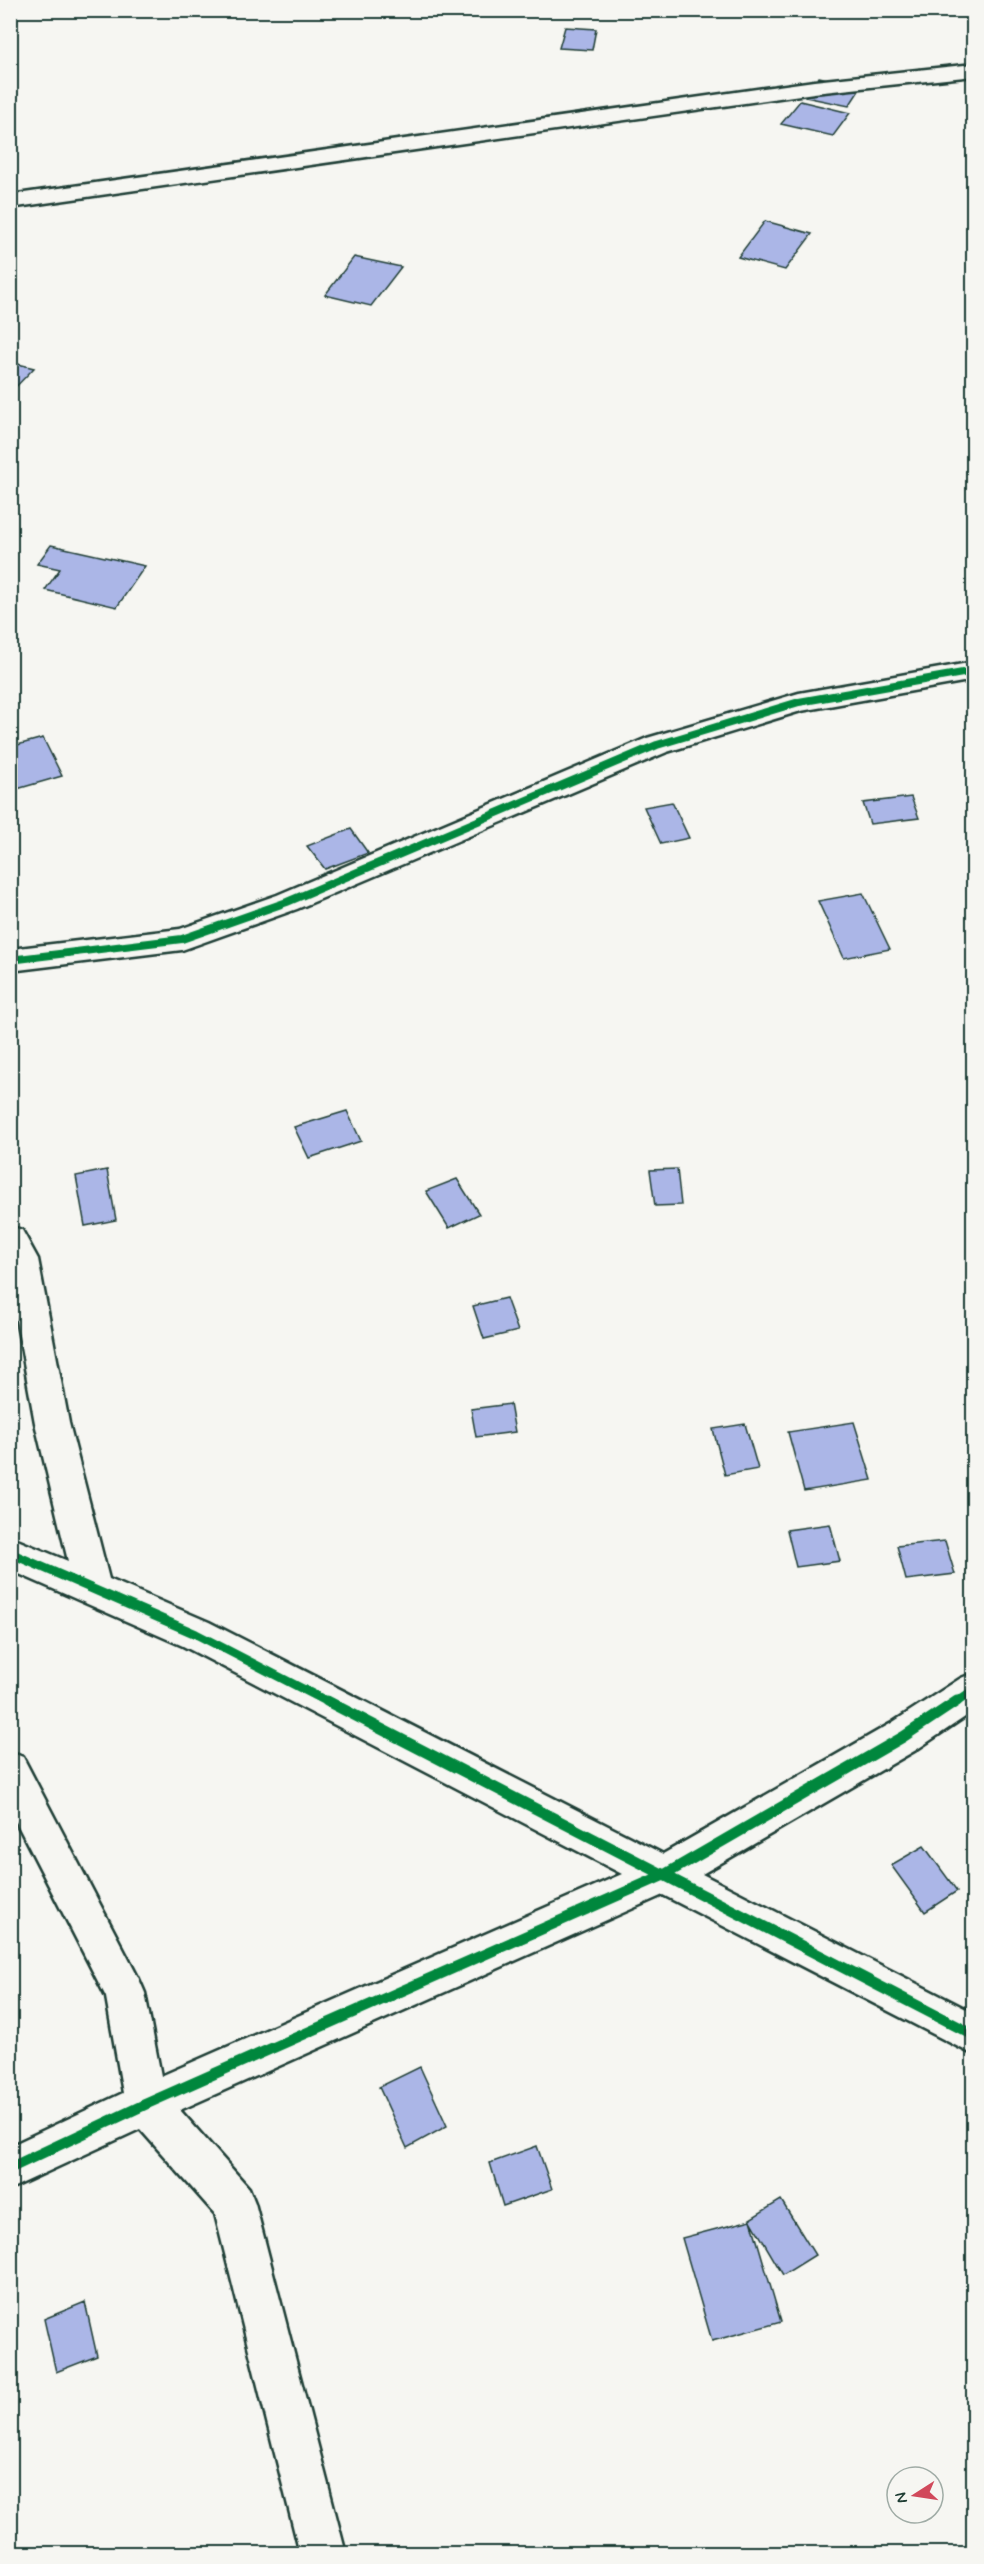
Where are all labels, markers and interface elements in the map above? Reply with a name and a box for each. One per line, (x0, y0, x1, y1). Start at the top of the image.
north arrow (885, 2465, 945, 2525)
text: N (890, 2490, 913, 2505)

